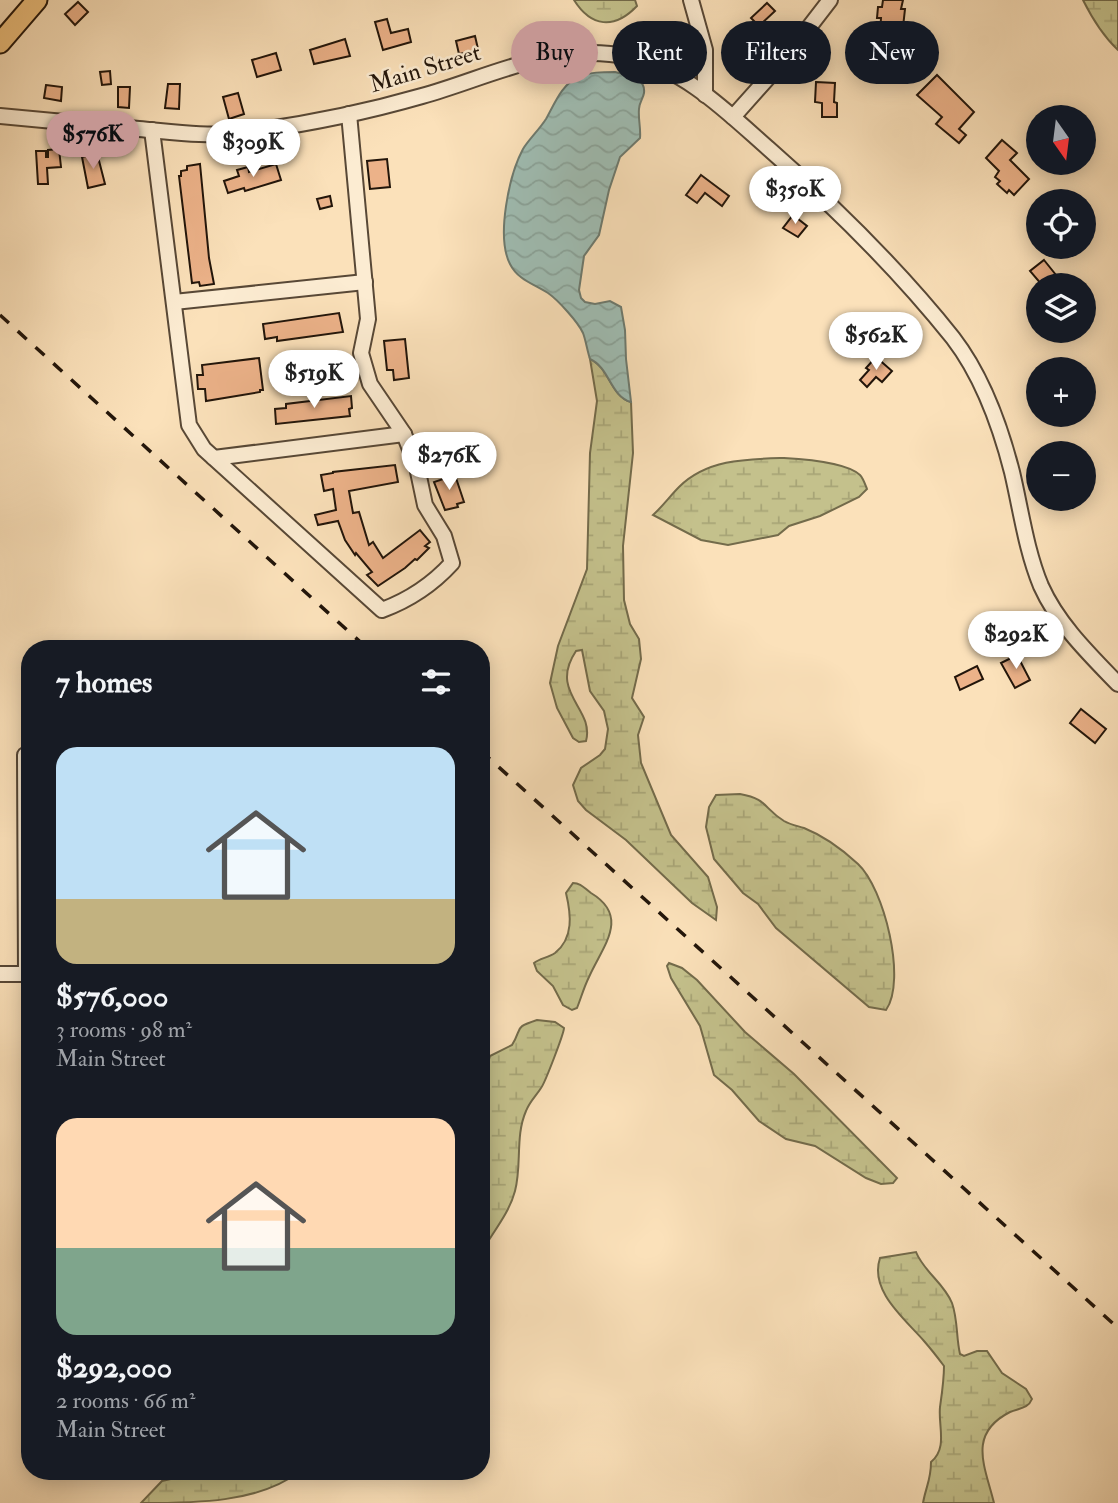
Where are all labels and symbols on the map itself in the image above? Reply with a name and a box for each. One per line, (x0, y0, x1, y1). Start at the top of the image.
street label: Main Street (366, 37, 485, 100)
north arrow (1026, 105, 1096, 175)
pin: $576K (44, 111, 142, 171)
pin: $309K (204, 120, 302, 179)
pin: $350K (746, 166, 844, 226)
pin: $562K (827, 312, 925, 372)
pin: $519K (265, 350, 363, 410)
pin: $276K (400, 433, 498, 492)
pin: $292K (967, 612, 1065, 671)

